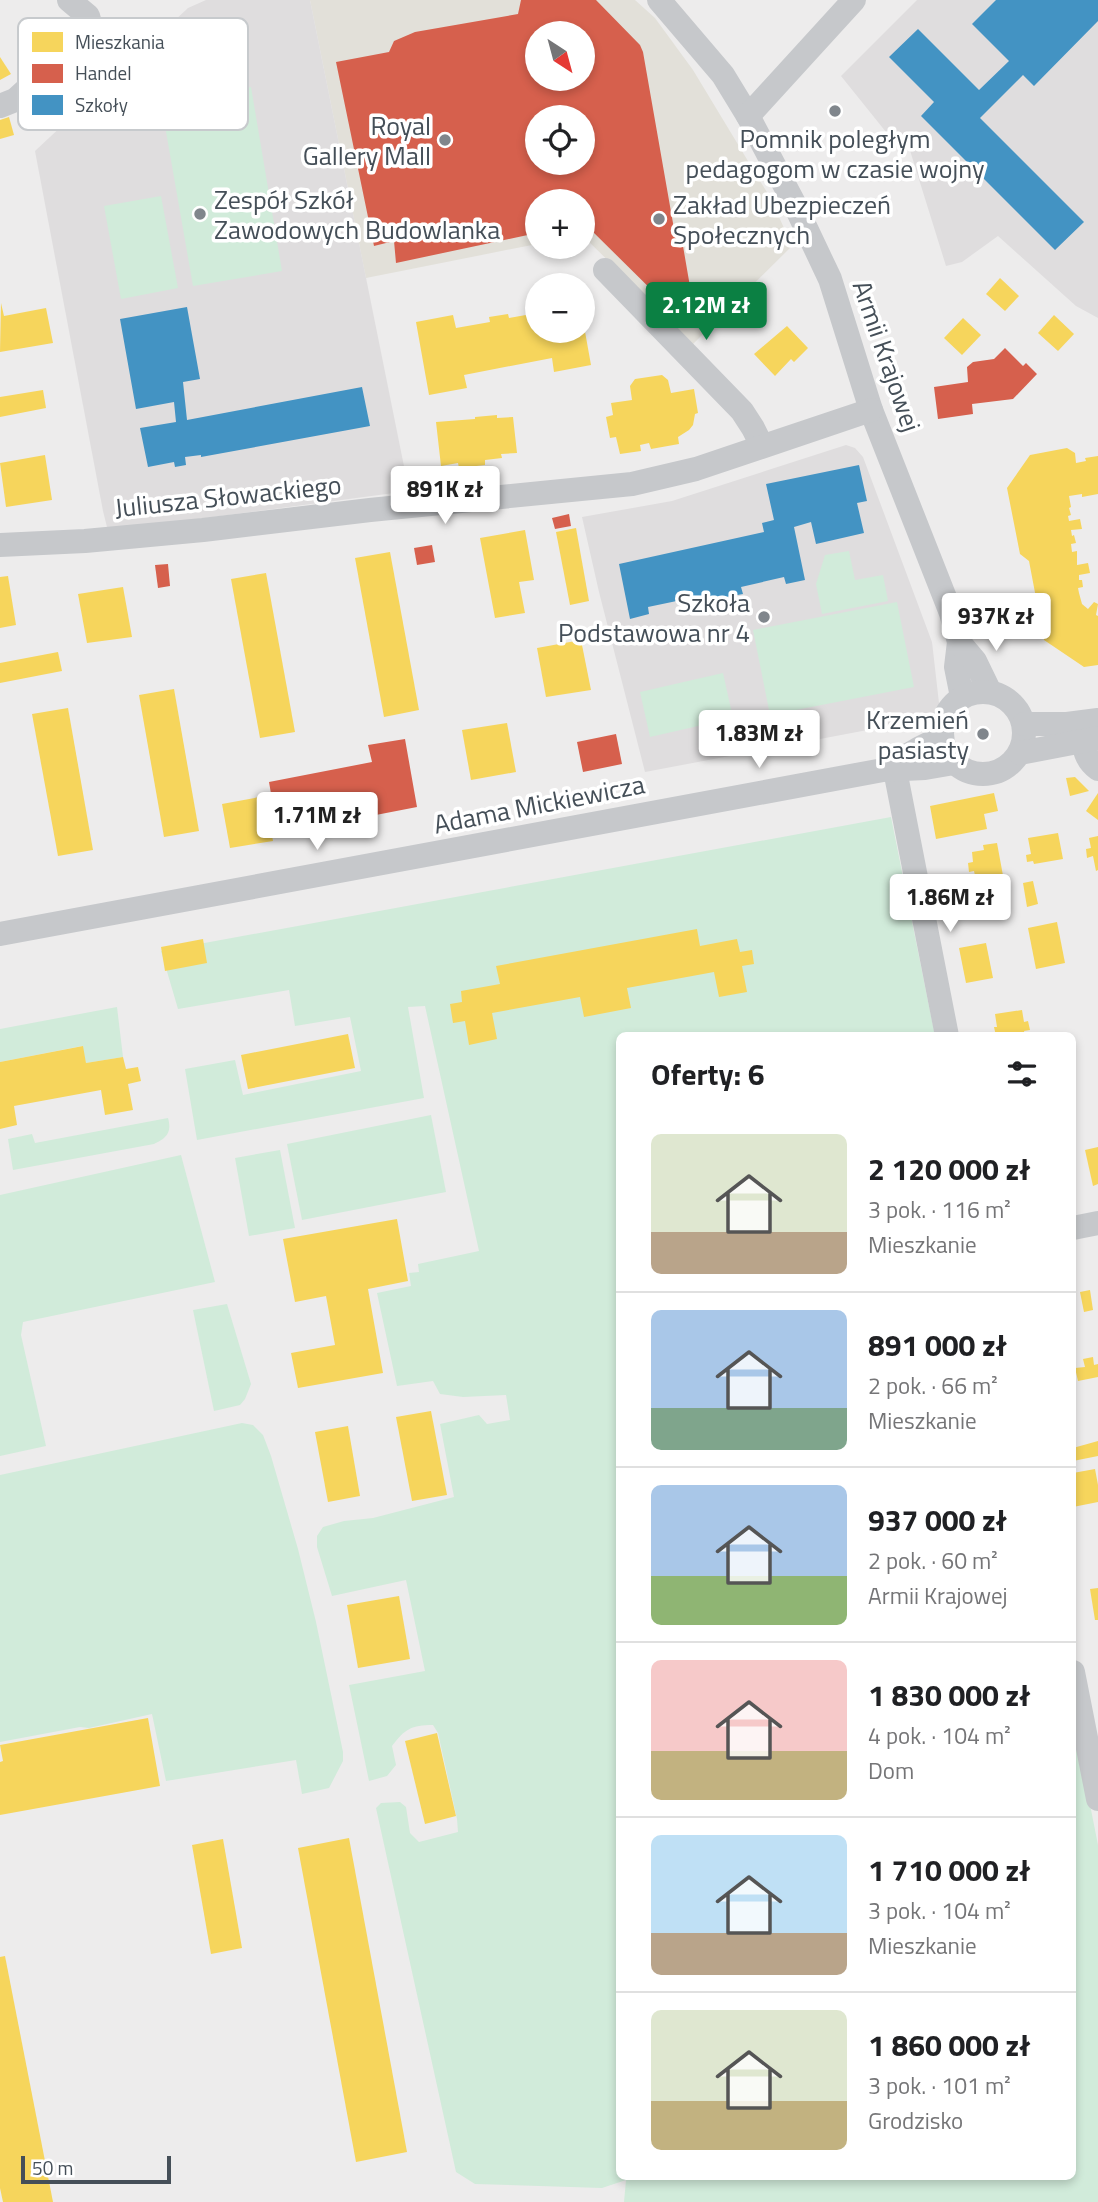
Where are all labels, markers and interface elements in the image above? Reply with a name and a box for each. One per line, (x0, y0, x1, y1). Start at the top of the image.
legend (18, 18, 248, 130)
north arrow (525, 21, 595, 91)
map controls (525, 21, 595, 343)
text: Mieszkania (75, 27, 165, 56)
text: Handel (75, 58, 132, 87)
text: Szkoły (75, 90, 128, 119)
marker: Pomnik poległym pedagogom w czasie wojny (827, 103, 843, 119)
button: locate (525, 105, 595, 175)
place label: Royal Gallery Mall (303, 106, 431, 175)
place label: Pomnik poległym pedagogom w czasie wojny (685, 119, 985, 188)
marker: Royal Gallery Mall (437, 132, 453, 148)
place label: Zespół Szkół Zawodowych Budowlanka (214, 180, 500, 249)
place label: Zakład Ubezpieczeń Społecznych (673, 185, 891, 254)
button: + (525, 189, 595, 259)
marker: Zespół Szkół Zawodowych Budowlanka (192, 206, 208, 222)
marker: Zakład Ubezpieczeń Społecznych (651, 211, 667, 227)
button: − (525, 273, 595, 343)
street label: Armii Krajowej (843, 275, 931, 437)
pin: 2.12M zł (634, 282, 778, 342)
text: 2.12M zł (662, 287, 750, 322)
street label: Juliusza Słowackiego (113, 465, 343, 527)
pin: 891K zł (380, 466, 510, 526)
text: 891K zł (407, 471, 483, 506)
place label: Szkoła Podstawowa nr 4 (558, 583, 750, 652)
pin: 937K zł (931, 594, 1061, 653)
text: 937K zł (958, 598, 1034, 633)
marker: Szkoła Podstawowa nr 4 (756, 609, 772, 625)
place label: Krzemień pasiasty (866, 700, 969, 769)
pin: 1.83M zł (687, 710, 831, 770)
text: 1.83M zł (715, 715, 803, 750)
marker: Krzemień pasiasty (975, 726, 991, 742)
street label: Adama Mickiewicza (430, 764, 648, 844)
pin: 1.71M zł (245, 792, 389, 852)
text: 1.71M zł (273, 797, 361, 832)
pin: 1.86M zł (878, 874, 1022, 934)
text: 1.86M zł (906, 879, 994, 914)
text: Oferty: 6 (651, 1051, 765, 1097)
icon: filters (1003, 1055, 1041, 1093)
text: 2 120 000 zł (868, 1146, 1030, 1192)
icon: home (707, 1162, 791, 1246)
text: 3 pok. · 116 m² (868, 1192, 1011, 1227)
text: Mieszkanie (868, 1227, 977, 1262)
text: 891 000 zł (868, 1322, 1007, 1368)
icon: home (707, 1338, 791, 1422)
text: 2 pok. · 66 m² (868, 1368, 998, 1403)
text: Mieszkanie (868, 1403, 977, 1438)
text: 937 000 zł (868, 1497, 1007, 1543)
icon: home (707, 1513, 791, 1597)
text: 2 pok. · 60 m² (868, 1543, 998, 1578)
text: Armii Krajowej (868, 1578, 1008, 1613)
text: 1 830 000 zł (868, 1672, 1030, 1718)
icon: home (707, 1688, 791, 1772)
text: 4 pok. · 104 m² (868, 1718, 1011, 1753)
text: Dom (868, 1753, 914, 1788)
text: 1 710 000 zł (868, 1847, 1030, 1893)
icon: home (707, 1863, 791, 1947)
text: 3 pok. · 104 m² (868, 1893, 1011, 1928)
text: Mieszkanie (868, 1928, 977, 1963)
text: 1 860 000 zł (868, 2022, 1030, 2068)
icon: home (707, 2038, 791, 2122)
text: 3 pok. · 101 m² (868, 2068, 1011, 2103)
text: Grodzisko (868, 2103, 963, 2138)
scale bar (21, 2153, 172, 2185)
text: 50 m (32, 2153, 73, 2182)

